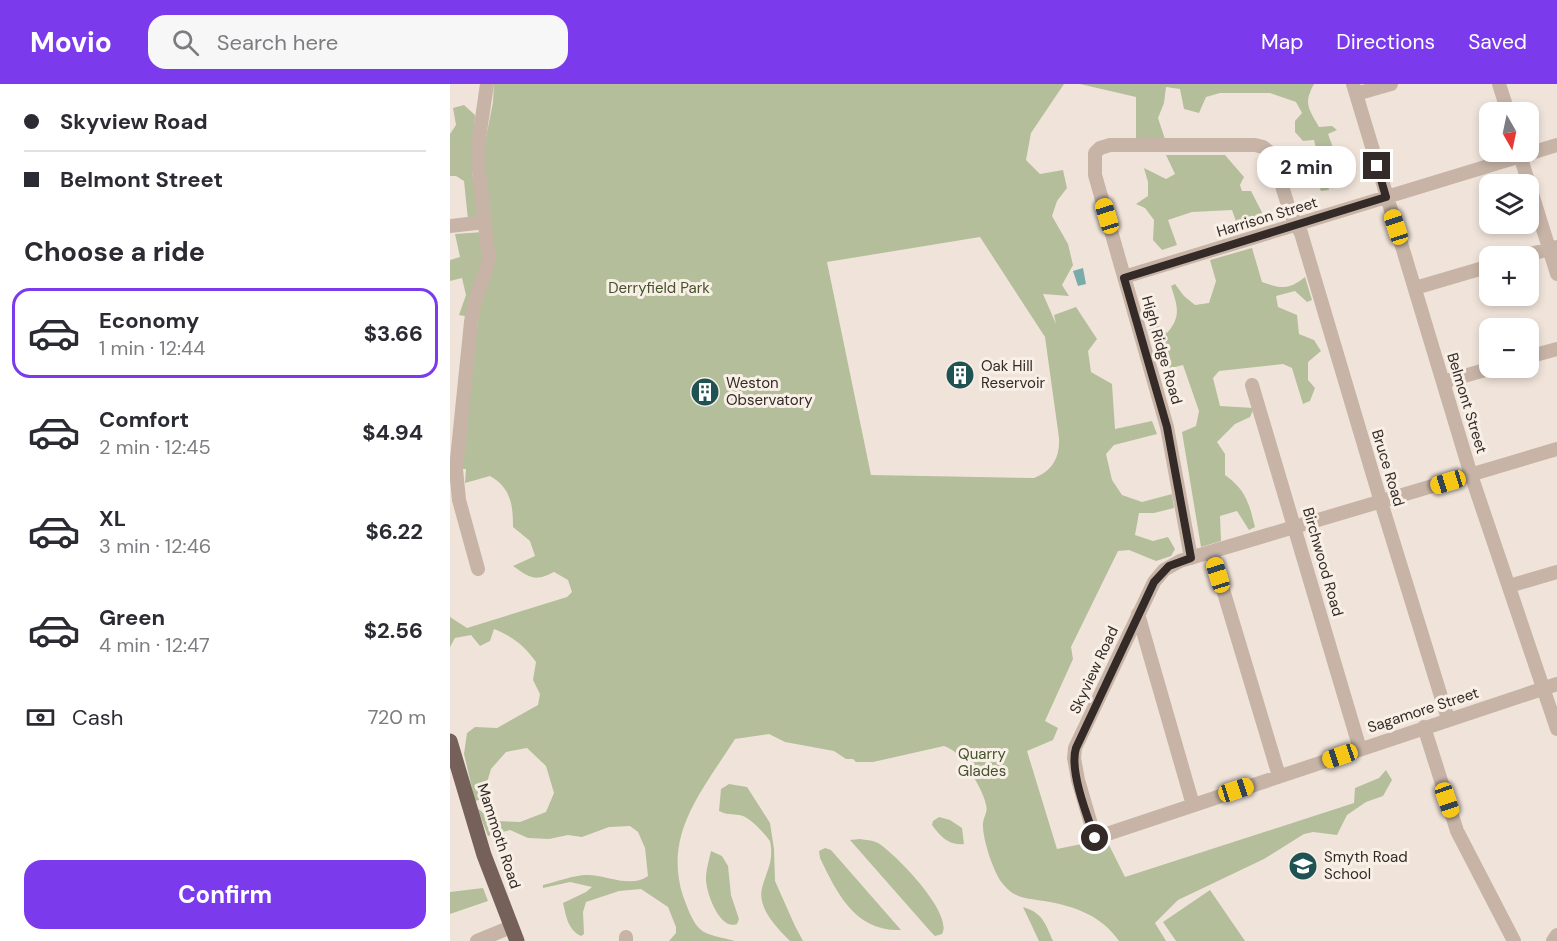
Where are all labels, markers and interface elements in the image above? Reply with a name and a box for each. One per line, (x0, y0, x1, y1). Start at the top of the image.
search box (148, 15, 568, 69)
text: Movio (30, 24, 112, 61)
icon: search (169, 26, 202, 59)
text: Search here (217, 28, 338, 57)
text: Map (1261, 28, 1303, 56)
text: Directions (1336, 28, 1435, 56)
text: Saved (1468, 28, 1527, 56)
north arrow (1479, 102, 1539, 162)
map controls (1479, 102, 1539, 378)
text: Skyview Road (60, 107, 208, 136)
callout: 2 min (1257, 145, 1356, 187)
route end (1363, 152, 1390, 179)
text: 2 min (1280, 154, 1333, 180)
text: Belmont Street (60, 165, 223, 194)
button: layers (1479, 174, 1539, 234)
street label: Harrison Street (1214, 192, 1320, 242)
car (1093, 196, 1121, 236)
car (1382, 207, 1410, 247)
text: Choose a ride (24, 234, 205, 269)
button: + (1479, 246, 1539, 306)
park label: Derryfield Park (608, 278, 710, 298)
street label: High Ridge Road (1137, 293, 1187, 407)
icon: car (27, 306, 81, 360)
text: Economy (99, 306, 199, 335)
button: − (1479, 318, 1539, 378)
text: $3.66 (364, 319, 423, 348)
text: 1 min · 12:44 (99, 335, 205, 361)
street label: Belmont Street (1442, 350, 1492, 456)
place label: Oak Hill Reservoir (981, 356, 1046, 393)
building icon: Oak Hill Reservoir (944, 359, 976, 391)
place label: Weston Observatory (726, 373, 813, 410)
building icon: Weston Observatory (689, 376, 721, 408)
icon: car (27, 405, 81, 459)
text: Comfort (99, 405, 189, 434)
text: $4.94 (362, 418, 423, 447)
street label: Bruce Road (1367, 427, 1409, 509)
text: 2 min · 12:45 (99, 434, 211, 460)
car (1428, 468, 1468, 496)
icon: car (27, 504, 81, 558)
text: XL (99, 504, 126, 533)
street label: Birchwood Road (1298, 505, 1348, 619)
text: $6.22 (366, 517, 423, 546)
text: 3 min · 12:46 (99, 533, 211, 559)
car (1204, 555, 1232, 595)
icon: car (27, 603, 81, 657)
text: Green (99, 603, 165, 632)
text: $2.56 (364, 616, 423, 645)
street label: Skyview Road (1065, 623, 1123, 717)
text: 4 min · 12:47 (99, 632, 210, 658)
street label: Sagamore Street (1365, 683, 1481, 737)
icon: cash (24, 701, 57, 734)
text: Cash (72, 703, 123, 732)
text: 720 m (368, 704, 426, 730)
car (1320, 742, 1360, 770)
park label: Quarry Glades (958, 744, 1007, 781)
car (1216, 776, 1256, 804)
car (1433, 780, 1461, 820)
street label: Mammoth Road (473, 781, 525, 891)
route start (1081, 824, 1108, 851)
place label: Smyth Road School (1324, 847, 1408, 884)
school or university icon: Smyth Road School (1287, 850, 1319, 882)
button: Confirm (24, 860, 426, 929)

